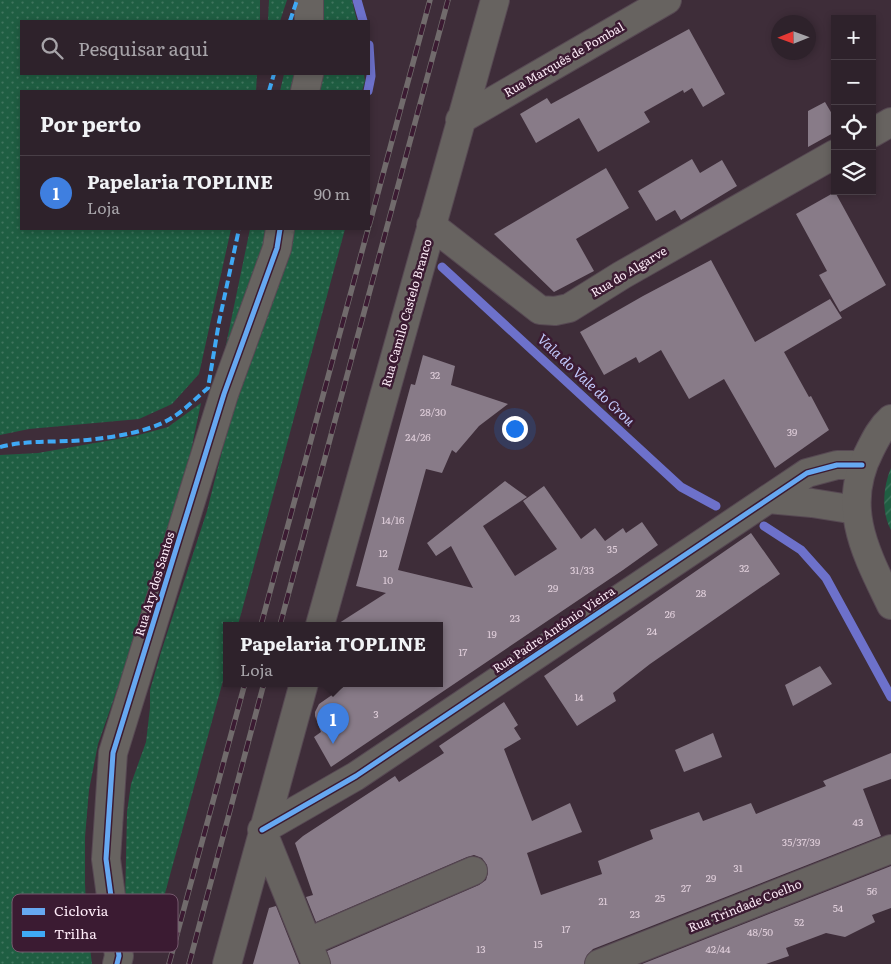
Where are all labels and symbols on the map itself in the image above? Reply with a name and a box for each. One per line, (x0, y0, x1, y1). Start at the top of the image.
north arrow (771, 15, 816, 60)
street label: Rua Marquês de Pombal (500, 17, 627, 101)
street label: Rua Camilo Castelo Branco (376, 237, 436, 389)
street label: Rua do Algarve (587, 241, 670, 301)
water label: Vala do Vale do Grou (533, 329, 640, 430)
house number: 32 (430, 367, 440, 382)
house number: 28/30 (420, 404, 446, 419)
your location (502, 416, 528, 442)
house number: 39 (787, 424, 797, 439)
house number: 24/26 (405, 429, 431, 444)
house number: 14/16 (382, 512, 405, 527)
street label: Rua Ary dos Santos (130, 529, 179, 638)
house number: 35 (607, 541, 617, 556)
house number: 12 (378, 545, 388, 560)
house number: 32 (739, 560, 749, 575)
house number: 31/33 (570, 562, 594, 577)
house number: 10 (383, 572, 393, 587)
house number: 29 (548, 580, 558, 595)
street label: Rua Padre António Vieira (489, 581, 619, 677)
house number: 28 (696, 585, 707, 600)
house number: 26 (665, 606, 676, 621)
house number: 23 (510, 610, 520, 625)
house number: 24 (647, 623, 658, 638)
house number: 19 (487, 626, 497, 641)
house number: 17 (459, 644, 467, 659)
house number: 14 (574, 689, 584, 704)
pin: 1 (317, 703, 349, 744)
house number: 3 (373, 706, 379, 721)
house number: 43 (853, 814, 863, 829)
house number: 35/37/39 (782, 834, 820, 849)
house number: 31 (733, 860, 743, 875)
house number: 29 (706, 870, 716, 885)
street label: Rua Trindade Coelho (685, 874, 804, 936)
house number: 27 (681, 880, 691, 895)
house number: 56 (867, 883, 878, 898)
house number: 25 (655, 890, 665, 905)
house number: 21 (598, 893, 608, 908)
legend (12, 894, 178, 952)
text: Ciclovia (54, 900, 109, 920)
house number: 54 (833, 900, 844, 915)
house number: 23 (630, 906, 640, 921)
house number: 52 (794, 914, 804, 929)
house number: 17 (562, 921, 570, 936)
text: Trilha (54, 923, 97, 943)
house number: 48/50 (747, 924, 773, 939)
house number: 15 (533, 936, 543, 951)
house number: 13 (476, 941, 486, 956)
house number: 42/44 (706, 941, 731, 956)

